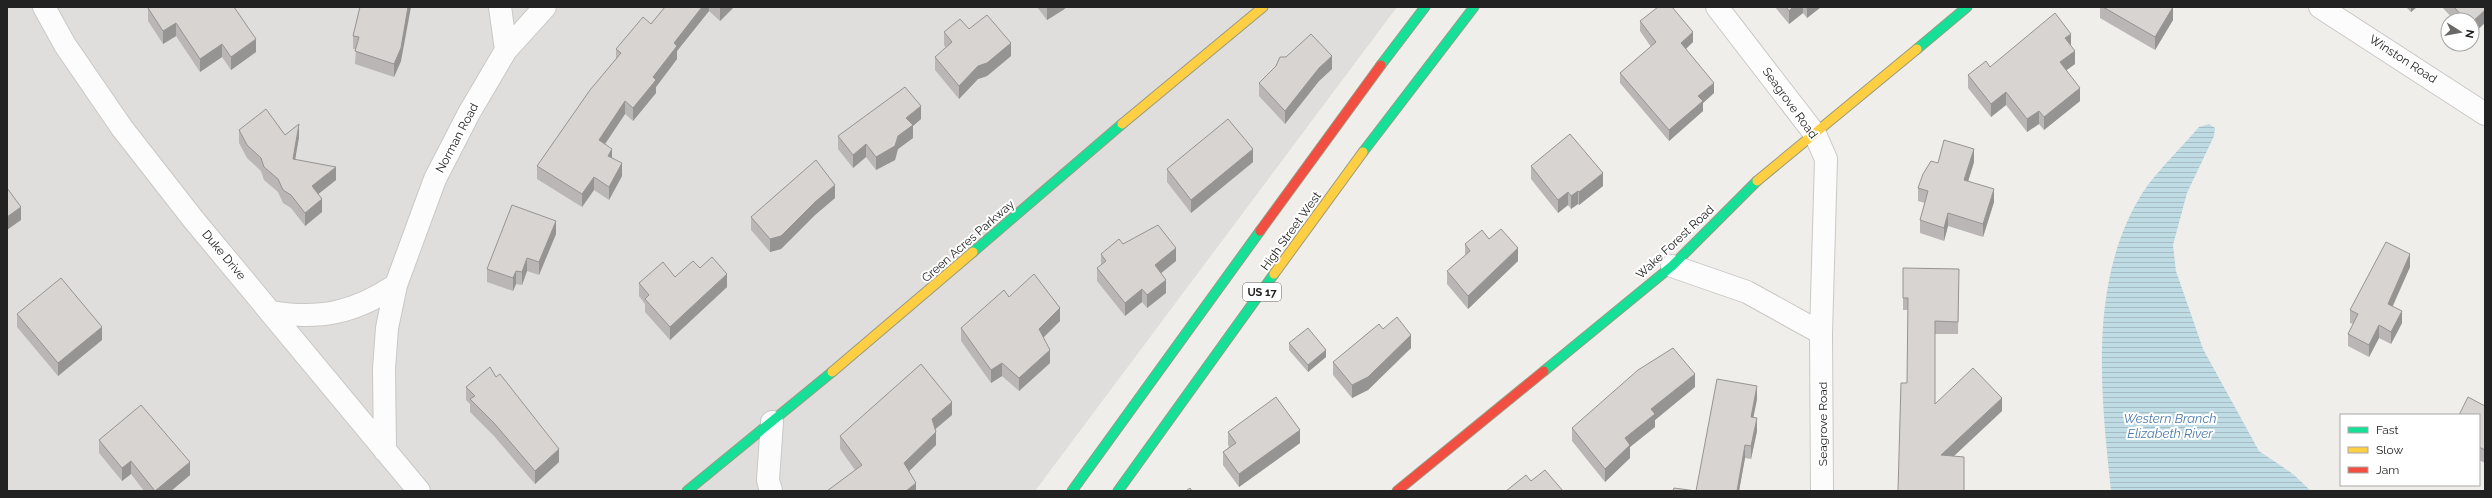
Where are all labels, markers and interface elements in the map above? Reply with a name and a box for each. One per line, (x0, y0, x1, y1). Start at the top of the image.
north arrow (2440, 12, 2480, 52)
text: N (2462, 28, 2477, 39)
street label: Winston Road (2367, 32, 2439, 86)
street label: Seagrove Road (1760, 65, 1820, 141)
street label: Norman Road (433, 101, 481, 175)
street label: High Street West (1258, 189, 1324, 273)
street label: Green Acres Parkway (919, 197, 1017, 285)
street label: Wake Forest Road (1633, 202, 1717, 282)
street label: Duke Drive (199, 227, 249, 283)
road number: US 17 (1243, 283, 1281, 301)
street label: Seagrove Road (1816, 382, 1830, 466)
water label: Western Branch Elizabeth River (2124, 411, 2216, 441)
legend (2340, 414, 2480, 486)
text: Fast (2376, 423, 2399, 437)
text: Slow (2376, 443, 2403, 457)
text: Jam (2376, 463, 2399, 477)

